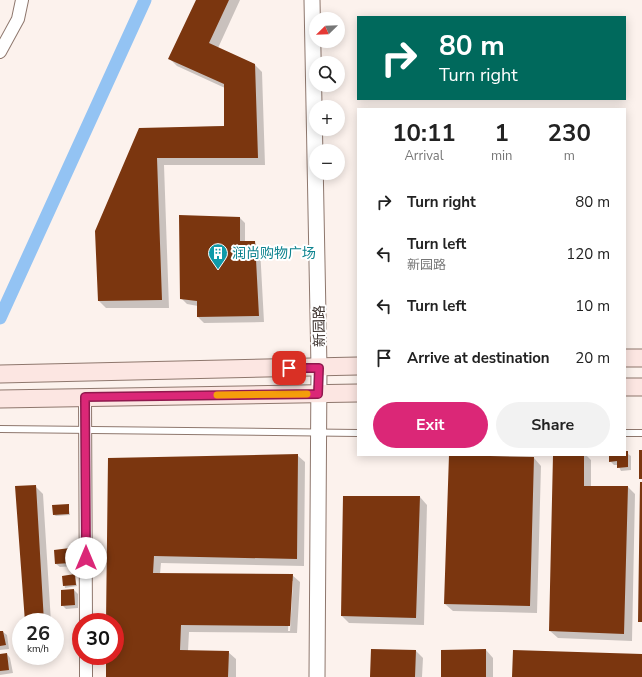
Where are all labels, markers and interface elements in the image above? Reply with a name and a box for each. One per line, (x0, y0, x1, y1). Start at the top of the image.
north arrow (309, 12, 345, 48)
map controls (309, 12, 345, 180)
text: 80 m (439, 27, 505, 65)
icon: right (373, 32, 425, 84)
button: search (309, 56, 345, 92)
text: Turn right (439, 63, 518, 87)
button: + (309, 100, 345, 136)
text: 10:11 (392, 117, 456, 149)
text: 1 (494, 117, 509, 149)
text: 230 (548, 117, 591, 149)
button: − (309, 144, 345, 180)
text: Arrival (404, 147, 444, 165)
text: min (491, 147, 512, 165)
text: m (564, 147, 575, 165)
icon: right (373, 191, 395, 213)
text: Turn right (407, 192, 476, 212)
text: 80 m (575, 192, 610, 212)
text: Turn left (407, 234, 466, 254)
building icon: 润尚购物广场 (207, 242, 229, 270)
icon: left (373, 243, 395, 265)
place label: 润尚购物广场 (232, 244, 316, 263)
text: 120 m (566, 244, 610, 264)
text: 新园路 (407, 256, 446, 274)
icon: left (373, 295, 395, 317)
text: Turn left (407, 296, 466, 316)
text: 10 m (575, 296, 610, 316)
street label: 新园路 (310, 305, 329, 347)
icon: arrive (373, 347, 395, 369)
text: Arrive at destination (407, 348, 550, 368)
text: 20 m (575, 348, 610, 368)
pin (272, 351, 306, 385)
icon: arrive (278, 357, 300, 379)
button: Exit (373, 402, 488, 448)
button: Share (496, 402, 610, 448)
position arrow (65, 537, 107, 579)
speed limit sign: 30 (72, 613, 124, 665)
text: 26 (26, 620, 50, 647)
text: km/h (27, 642, 49, 656)

